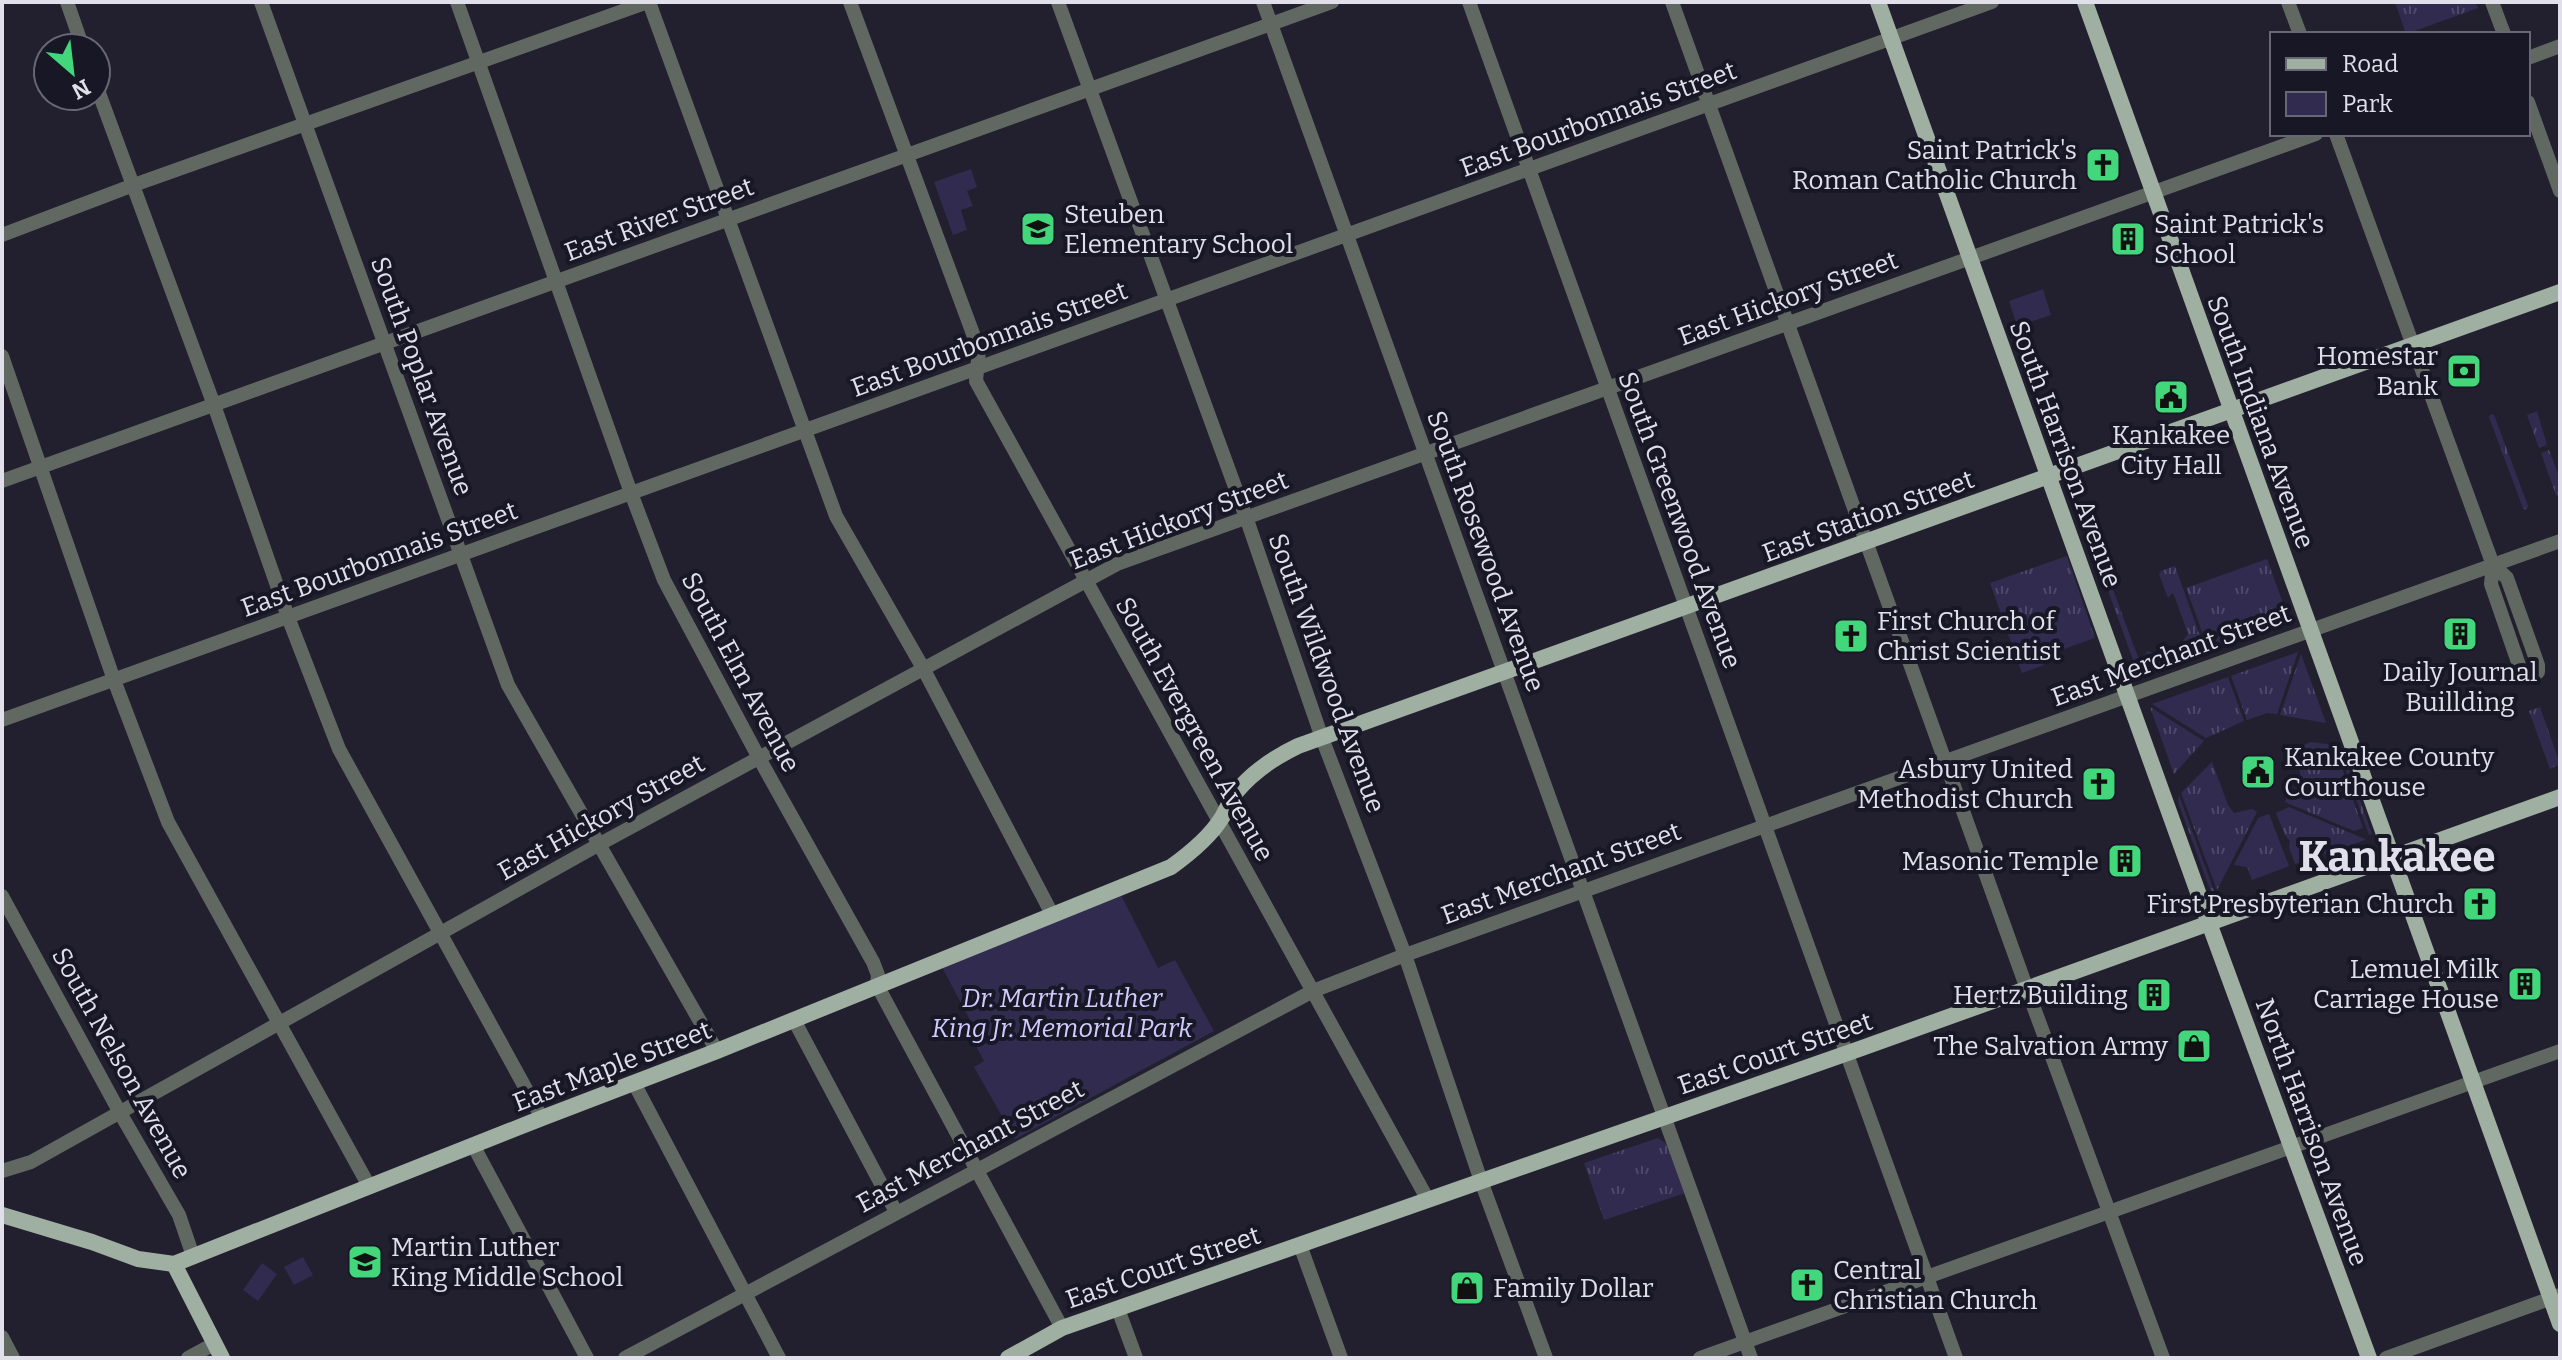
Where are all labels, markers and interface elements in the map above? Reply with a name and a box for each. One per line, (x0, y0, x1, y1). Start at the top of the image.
north arrow (32, 32, 112, 112)
legend (2270, 32, 2530, 136)
text: Road (2342, 50, 2398, 78)
street label: East Bourbonnais Street (1456, 55, 1741, 184)
text: N (67, 73, 95, 105)
text: Park (2342, 90, 2393, 118)
place label: Saint Patrick's Roman Catholic Church (1792, 135, 2077, 196)
church icon: Saint Patrick's Roman Catholic Church (2084, 146, 2122, 184)
street label: East River Street (561, 171, 758, 268)
place label: Steuben Elementary School (1064, 199, 1293, 260)
place label: Saint Patrick's School (2154, 209, 2324, 270)
school or university icon: Steuben Elementary School (1019, 210, 1057, 248)
building icon: Saint Patrick's School (2109, 220, 2147, 258)
street label: East Hickory Street (1674, 244, 1903, 353)
street label: South Poplar Avenue (364, 253, 479, 500)
street label: East Bourbonnais Street (847, 275, 1132, 404)
street label: South Indiana Avenue (2200, 292, 2321, 553)
street label: South Harrison Avenue (2003, 316, 2128, 592)
place label: Homestar Bank (2316, 341, 2438, 402)
bank icon: Homestar Bank (2445, 352, 2483, 390)
street label: South Greenwood Avenue (1611, 368, 1748, 673)
public building icon: Kankakee City Hall (2152, 378, 2190, 416)
street label: South Rosewood Avenue (1420, 406, 1551, 696)
place label: Kankakee City Hall (2112, 420, 2230, 481)
street label: East Hickory Street (1066, 464, 1293, 576)
street label: East Station Street (1758, 464, 1979, 569)
street label: East Bourbonnais Street (237, 495, 522, 624)
street label: South Wildwood Avenue (1262, 529, 1391, 817)
street label: South Elm Avenue (675, 567, 806, 777)
street label: South Evergreen Avenue (1109, 592, 1280, 867)
street label: East Merchant Street (2047, 598, 2296, 713)
place label: First Church of Christ Scientist (1877, 606, 2061, 667)
building icon: Daily Journal Buillding (2441, 615, 2479, 653)
church icon: First Church of Christ Scientist (1832, 617, 1870, 655)
place label: Daily Journal Buillding (2383, 657, 2537, 718)
place label: Kankakee County Courthouse (2284, 742, 2494, 803)
street label: East Hickory Street (493, 748, 710, 887)
public building icon: Kankakee County Courthouse (2239, 753, 2277, 791)
place label: Asbury United Methodist Church (1857, 754, 2073, 815)
church icon: Asbury United Methodist Church (2080, 765, 2118, 803)
street label: East Merchant Street (1437, 816, 1686, 931)
district label: Kankakee (2298, 832, 2496, 882)
building icon: Masonic Temple (2106, 842, 2144, 880)
place label: Masonic Temple (1902, 846, 2099, 877)
church icon: First Presbyterian Church (2461, 885, 2499, 923)
place label: First Presbyterian Church (2147, 889, 2454, 920)
street label: South Nelson Avenue (45, 942, 198, 1184)
place label: Lemuel Milk Carriage House (2313, 954, 2499, 1015)
building icon: Lemuel Milk Carriage House (2506, 965, 2544, 1003)
building icon: Hertz Building (2135, 976, 2173, 1014)
place label: Hertz Building (1953, 980, 2128, 1011)
park label: Dr. Martin Luther King Jr. Memorial Park (932, 983, 1193, 1044)
street label: North Harrison Avenue (2249, 994, 2374, 1270)
street label: East Court Street (1674, 1005, 1877, 1101)
street label: East Maple Street (509, 1014, 716, 1119)
shop icon: The Salvation Army (2175, 1027, 2213, 1065)
place label: The Salvation Army (1933, 1031, 2168, 1062)
street label: East Merchant Street (851, 1073, 1089, 1219)
street label: East Court Street (1062, 1219, 1265, 1315)
place label: Martin Luther King Middle School (391, 1232, 623, 1293)
school or university icon: Martin Luther King Middle School (346, 1243, 384, 1281)
place label: Central Christian Church (1833, 1255, 2037, 1316)
church icon: Central Christian Church (1788, 1266, 1826, 1304)
shop icon: Family Dollar (1448, 1269, 1486, 1307)
place label: Family Dollar (1493, 1273, 1654, 1304)

